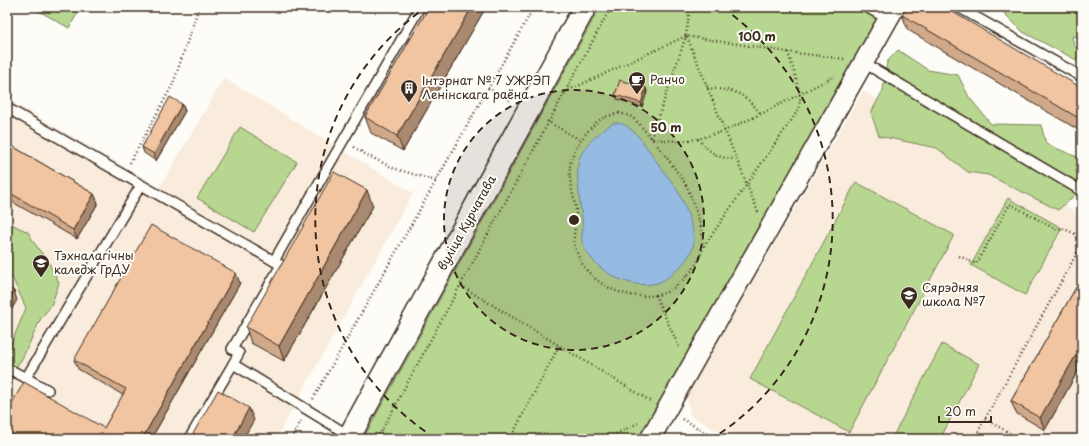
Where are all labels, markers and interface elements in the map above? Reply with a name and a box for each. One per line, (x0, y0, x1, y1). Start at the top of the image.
text: 100 m (738, 27, 776, 45)
cafe icon: Ранчо (627, 70, 647, 95)
place label: Ранчо (650, 70, 685, 88)
place label: Інтэрнат № 7 УЖРЭП Ленінскага раёна (422, 71, 551, 103)
building icon: Інтэрнат № 7 УЖРЭП Ленінскага раёна (399, 78, 419, 103)
text: 50 m (650, 118, 682, 136)
street label: вуліца Курчатава (432, 171, 500, 274)
centre of rings (567, 213, 581, 227)
place label: Тэхналагічны каледж ГрДУ (54, 246, 134, 278)
school or university icon: Тэхналагічны каледж ГрДУ (31, 253, 51, 278)
place label: Сярэдняя школа №7 (922, 278, 986, 310)
school or university icon: Сярэдняя школа №7 (899, 285, 919, 310)
scale bar (939, 398, 991, 424)
text: 20 m (945, 402, 976, 420)

